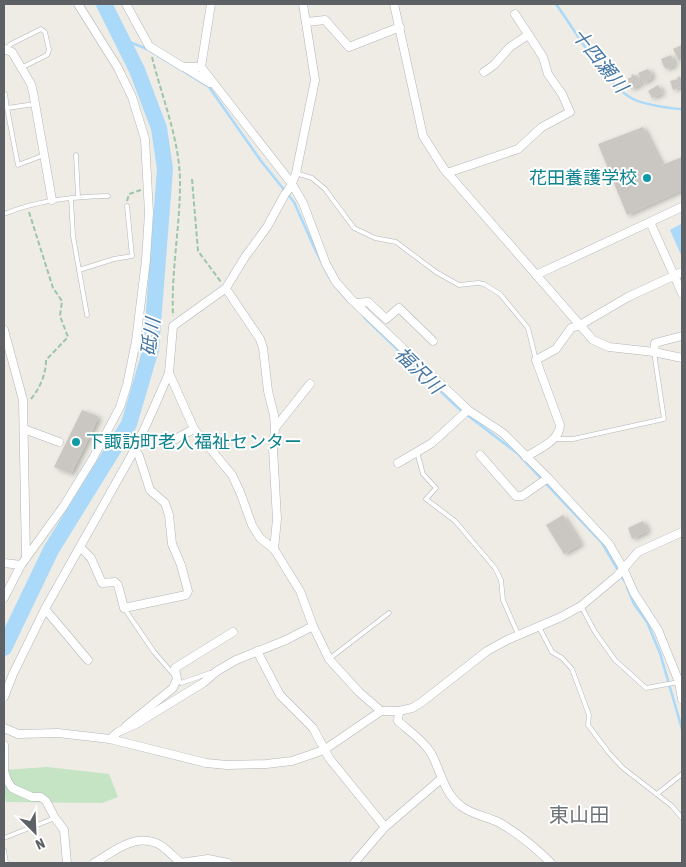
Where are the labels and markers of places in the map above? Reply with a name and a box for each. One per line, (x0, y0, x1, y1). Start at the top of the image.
place label: 花田養護学校 (529, 167, 637, 188)
marker: 花田養護学校 (641, 172, 653, 184)
place label: 下諏訪町老人福祉センター (86, 431, 302, 452)
marker: 下諏訪町老人福祉センター (70, 436, 82, 448)

